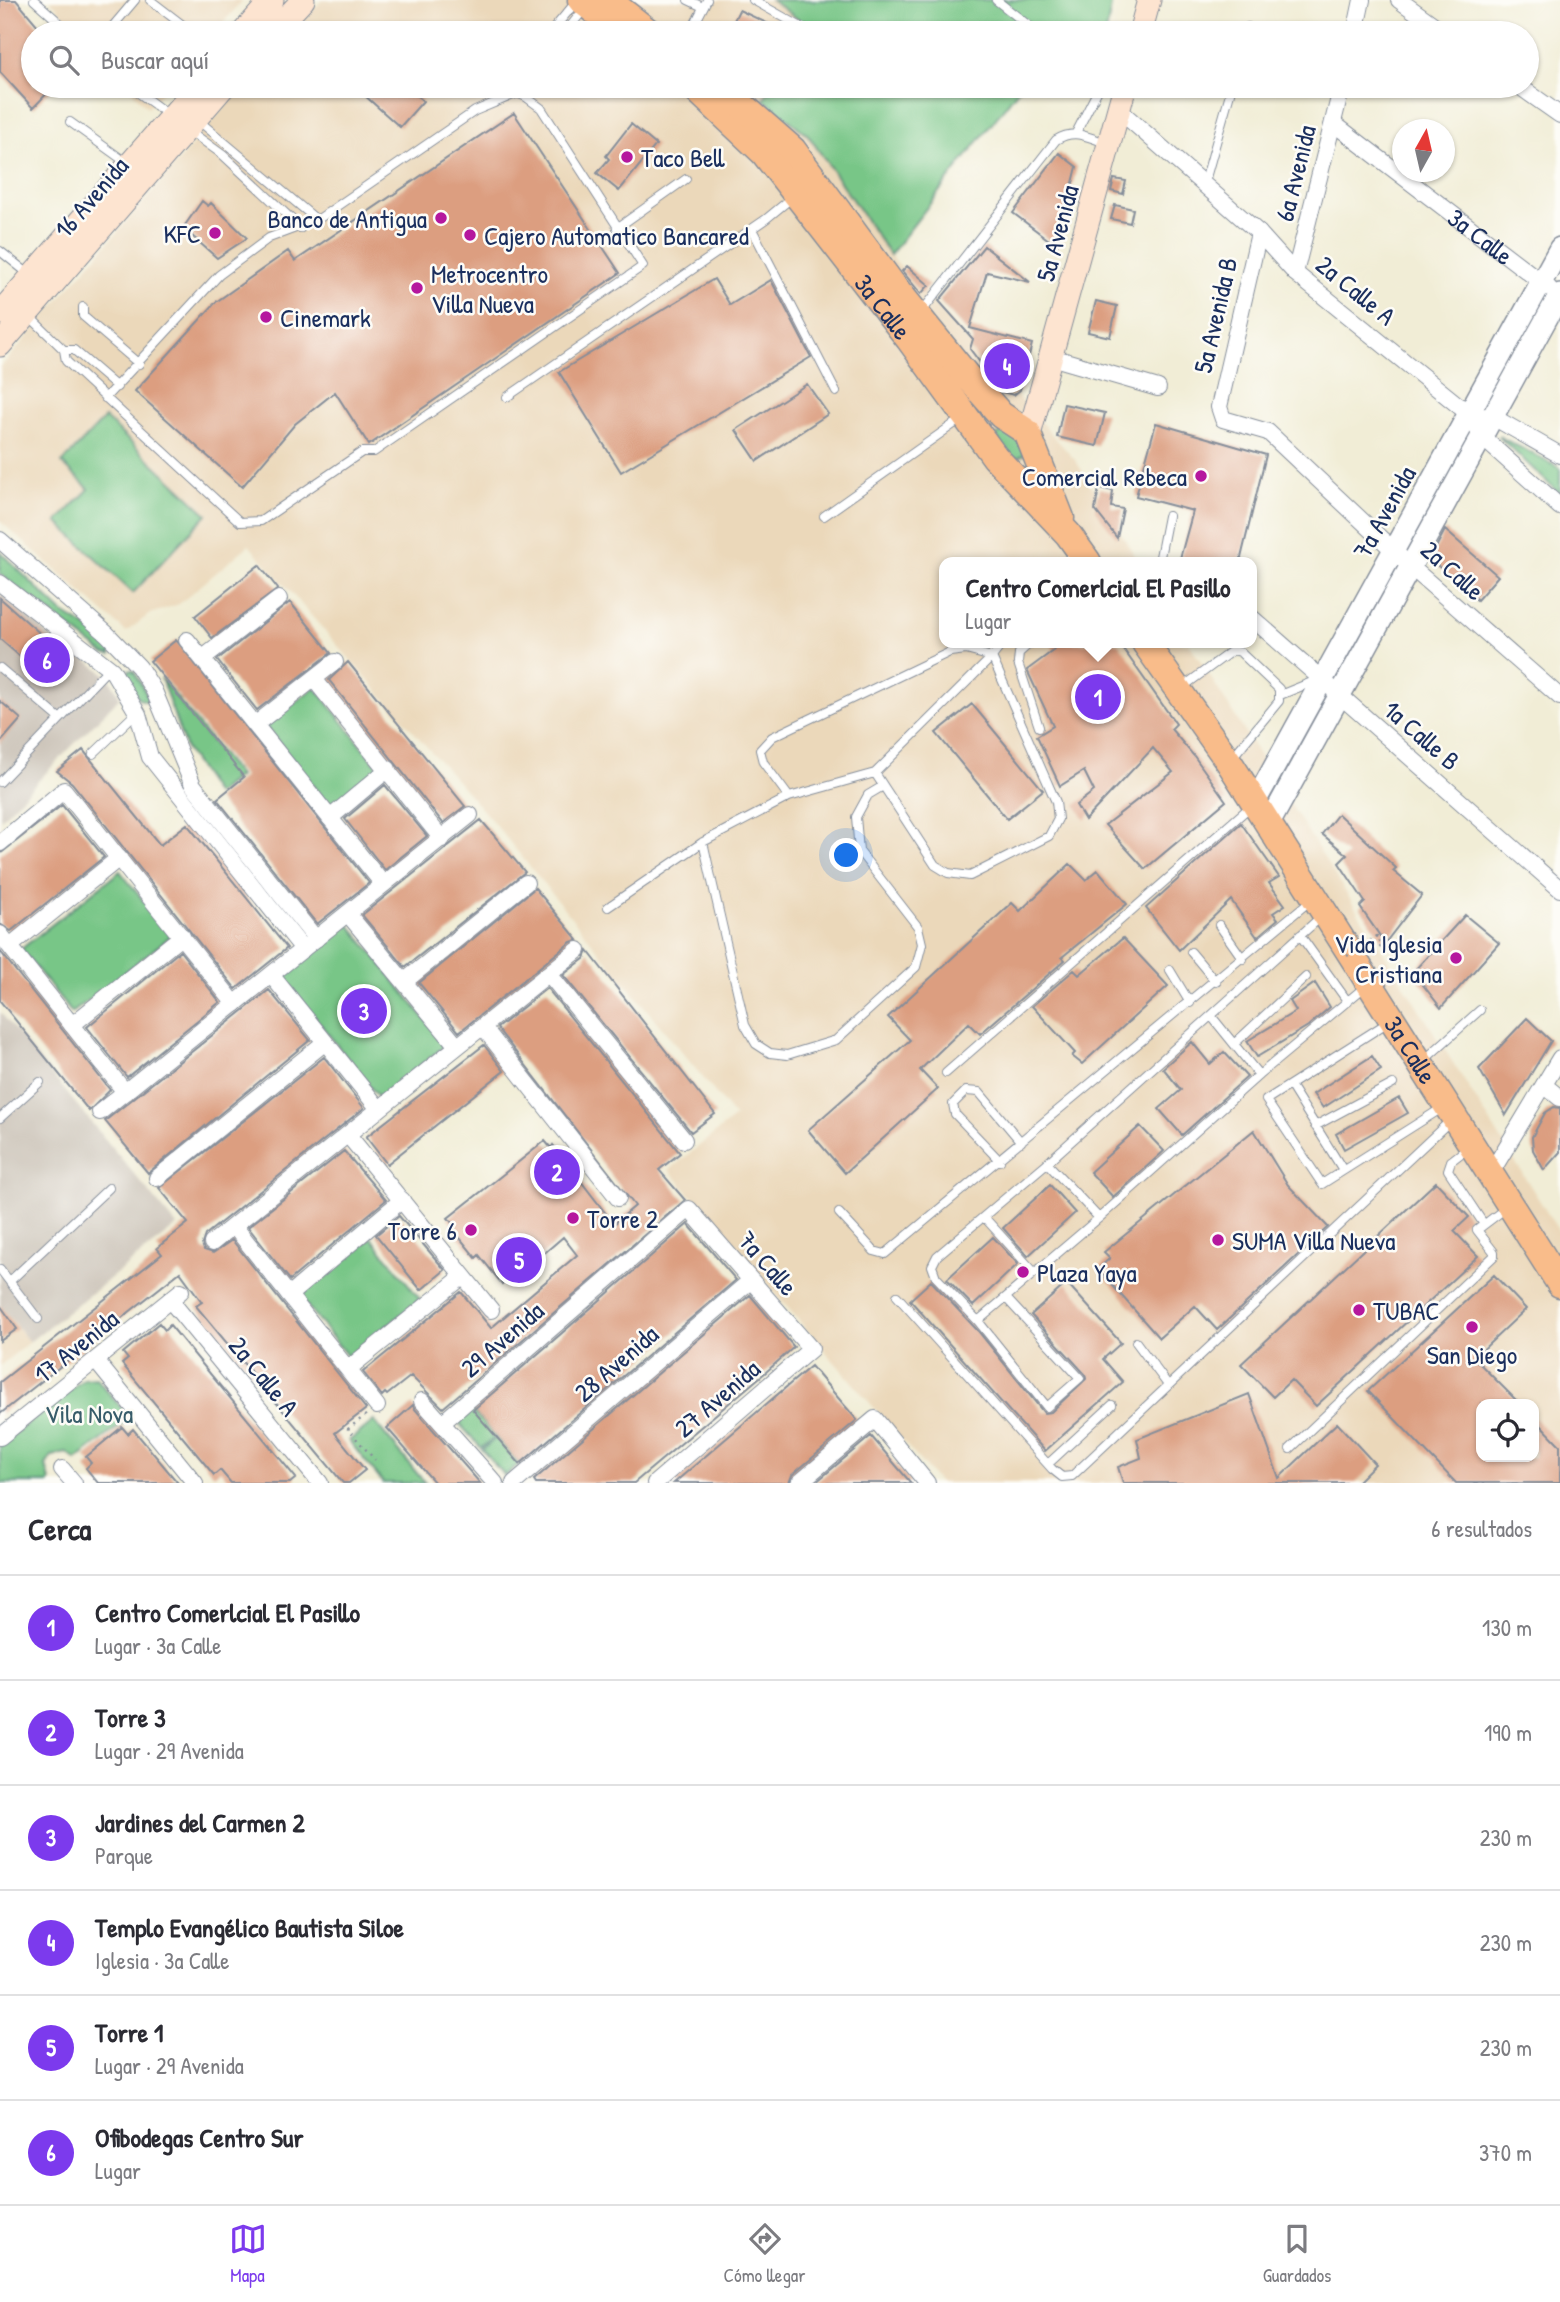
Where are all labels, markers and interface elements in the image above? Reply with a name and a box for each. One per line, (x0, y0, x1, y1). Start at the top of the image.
search box (21, 21, 1539, 98)
icon: search (45, 41, 83, 79)
text: Buscar aquí (101, 42, 209, 77)
north arrow (1392, 119, 1455, 182)
street label: 6a Avenida (1266, 121, 1324, 225)
place label: Taco Bell (641, 140, 725, 175)
street label: 16 Avenida (46, 149, 136, 245)
marker: Taco Bell (619, 149, 635, 165)
street label: 5a Avenida (1027, 181, 1087, 285)
street label: 3a Calle (1441, 200, 1521, 272)
place label: Banco de Antigua (267, 201, 427, 236)
marker: Banco de Antigua (433, 210, 449, 226)
place label: KFC (163, 216, 201, 251)
place label: Cajero Automatico Bancared (484, 218, 749, 253)
marker: KFC (207, 225, 223, 241)
marker: Cajero Automatico Bancared (462, 227, 478, 243)
street label: 2a Calle A (1309, 247, 1403, 333)
street label: 5a Avenida B (1185, 254, 1245, 376)
place label: Metrocentro Villa Nueva (431, 256, 548, 321)
street label: 3a Calle (847, 266, 920, 346)
marker: Metrocentro Villa Nueva (409, 280, 425, 296)
place label: Cinemark (280, 300, 371, 335)
marker: Cinemark (258, 309, 274, 325)
pin: 4 (984, 340, 1030, 392)
place label: Comercial Rebeca (1022, 459, 1187, 494)
street label: 7a Avenida (1344, 460, 1424, 564)
marker: Comercial Rebeca (1193, 468, 1209, 484)
street label: 2a Calle (1414, 532, 1492, 608)
popup (939, 557, 1257, 648)
text: Centro Comerlcial El Pasillo (965, 570, 1231, 605)
text: Lugar (965, 605, 1011, 636)
pin: 6 (24, 634, 70, 686)
pin: 1 (1075, 671, 1121, 723)
street label: 1a Calle B (1376, 692, 1468, 778)
your location (829, 838, 863, 872)
place label: Vida Iglesia Cristiana (1334, 926, 1442, 991)
marker: Vida Iglesia Cristiana (1448, 950, 1464, 966)
pin: 3 (341, 985, 387, 1037)
street label: 3a Calle (1377, 1009, 1446, 1090)
pin: 2 (534, 1146, 580, 1198)
place label: Torre 2 (587, 1201, 658, 1236)
marker: Torre 2 (565, 1210, 581, 1226)
place label: Torre 6 (388, 1213, 457, 1248)
marker: Torre 6 (463, 1222, 479, 1238)
street label: 7a Calle (730, 1223, 806, 1303)
place label: SUMA Villa Nueva (1232, 1223, 1395, 1258)
marker: SUMA Villa Nueva (1210, 1232, 1226, 1248)
pin: 5 (496, 1234, 542, 1286)
place label: Plaza Yaya (1037, 1255, 1137, 1290)
marker: Plaza Yaya (1015, 1264, 1031, 1280)
street label: 29 Avenida (453, 1293, 551, 1385)
place label: TUBAC (1373, 1293, 1440, 1328)
street label: 17 Avenida (26, 1301, 126, 1391)
marker: TUBAC (1351, 1302, 1367, 1318)
street label: 28 Avenida (566, 1317, 666, 1409)
marker: San Diego (1464, 1319, 1480, 1335)
street label: 2a Calle A (221, 1329, 307, 1423)
place label: San Diego (1427, 1337, 1517, 1372)
street label: 27 Avenida (667, 1351, 767, 1445)
park label: Vila Nova (45, 1396, 133, 1431)
map controls (1476, 1399, 1539, 1462)
button: locate (1476, 1399, 1539, 1462)
text: Cerca (28, 1509, 91, 1549)
text: 6 resultados (1431, 1513, 1532, 1544)
text: Centro Comerlcial El Pasillo (95, 1595, 360, 1630)
text: 1 (47, 1612, 55, 1643)
text: 130 m (1482, 1612, 1532, 1643)
text: Lugar · 3a Calle (95, 1630, 221, 1661)
text: Torre 3 (95, 1700, 166, 1735)
text: 2 (46, 1717, 56, 1748)
text: 190 m (1484, 1717, 1532, 1748)
text: Lugar · 29 Avenida (95, 1735, 244, 1766)
text: Jardines del Carmen 2 (95, 1805, 305, 1840)
text: 3 (46, 1822, 56, 1853)
text: 230 m (1480, 1822, 1532, 1853)
text: Parque (95, 1840, 153, 1871)
text: Templo Evangélico Bautista Siloe (95, 1910, 404, 1945)
text: 4 (47, 1927, 55, 1958)
text: 230 m (1480, 1927, 1532, 1958)
text: Iglesia · 3a Calle (95, 1945, 229, 1976)
text: Torre 1 (95, 2015, 163, 2050)
text: 5 (46, 2032, 56, 2063)
text: 230 m (1480, 2032, 1532, 2063)
text: Lugar · 29 Avenida (95, 2050, 244, 2081)
text: Ofibodegas Centro Sur (95, 2120, 303, 2155)
text: 6 (46, 2137, 56, 2168)
text: 370 m (1479, 2137, 1532, 2168)
text: Lugar (95, 2155, 141, 2186)
tab: Mapa (229, 2220, 267, 2288)
tab: Cómo llegar (724, 2220, 806, 2288)
tab: Guardados (1263, 2220, 1331, 2288)

